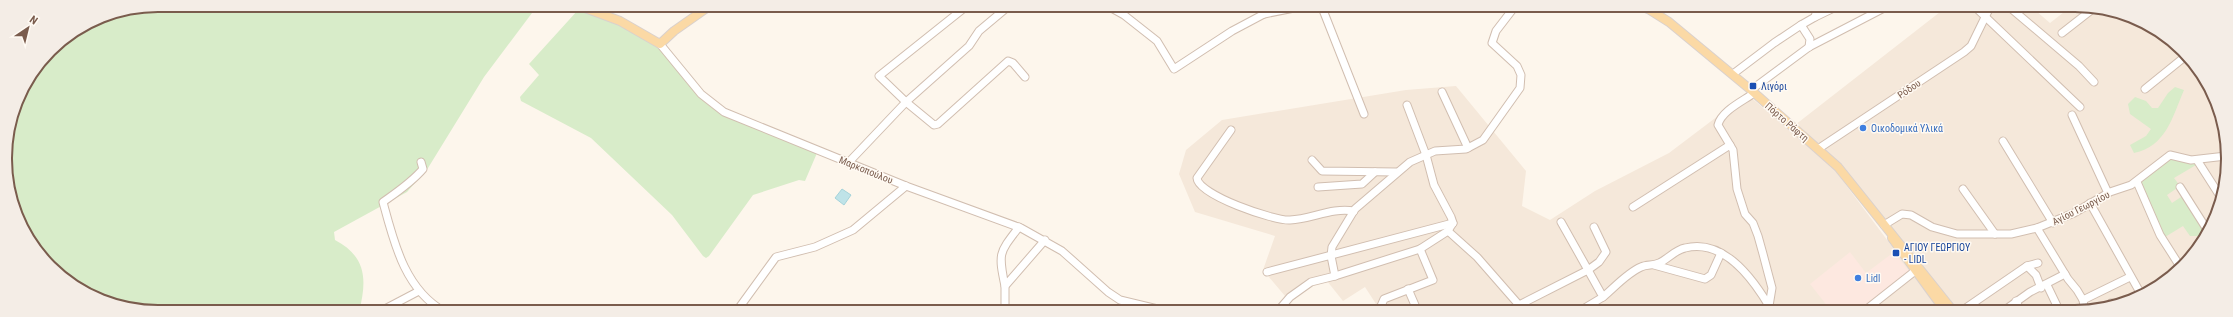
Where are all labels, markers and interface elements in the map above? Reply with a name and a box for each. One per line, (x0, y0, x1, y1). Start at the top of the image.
north arrow (8, 8, 48, 48)
text: N (27, 13, 40, 28)
street label: Ρόδου (1895, 77, 1923, 101)
marker: Λιγόρι (1748, 81, 1758, 91)
place label: Λιγόρι (1761, 81, 1787, 92)
street label: Πόρτο Ράφτη (1762, 100, 1811, 145)
marker: Οικοδομικά Υλικά (1858, 123, 1868, 133)
place label: Οικοδομικά Υλικά (1871, 123, 1943, 134)
street label: Μαρκοπούλου (837, 154, 895, 186)
street label: Αγίου Γεωργίου (2051, 189, 2112, 227)
place label: ΑΓΙΟΥ ΓΕΩΡΓΙΟΥ - LIDL (1904, 242, 1971, 265)
marker: ΑΓΙΟΥ ΓΕΩΡΓΙΟΥ - LIDL (1891, 248, 1901, 258)
marker: Lidl (1853, 273, 1863, 283)
place label: Lidl (1866, 273, 1880, 284)

